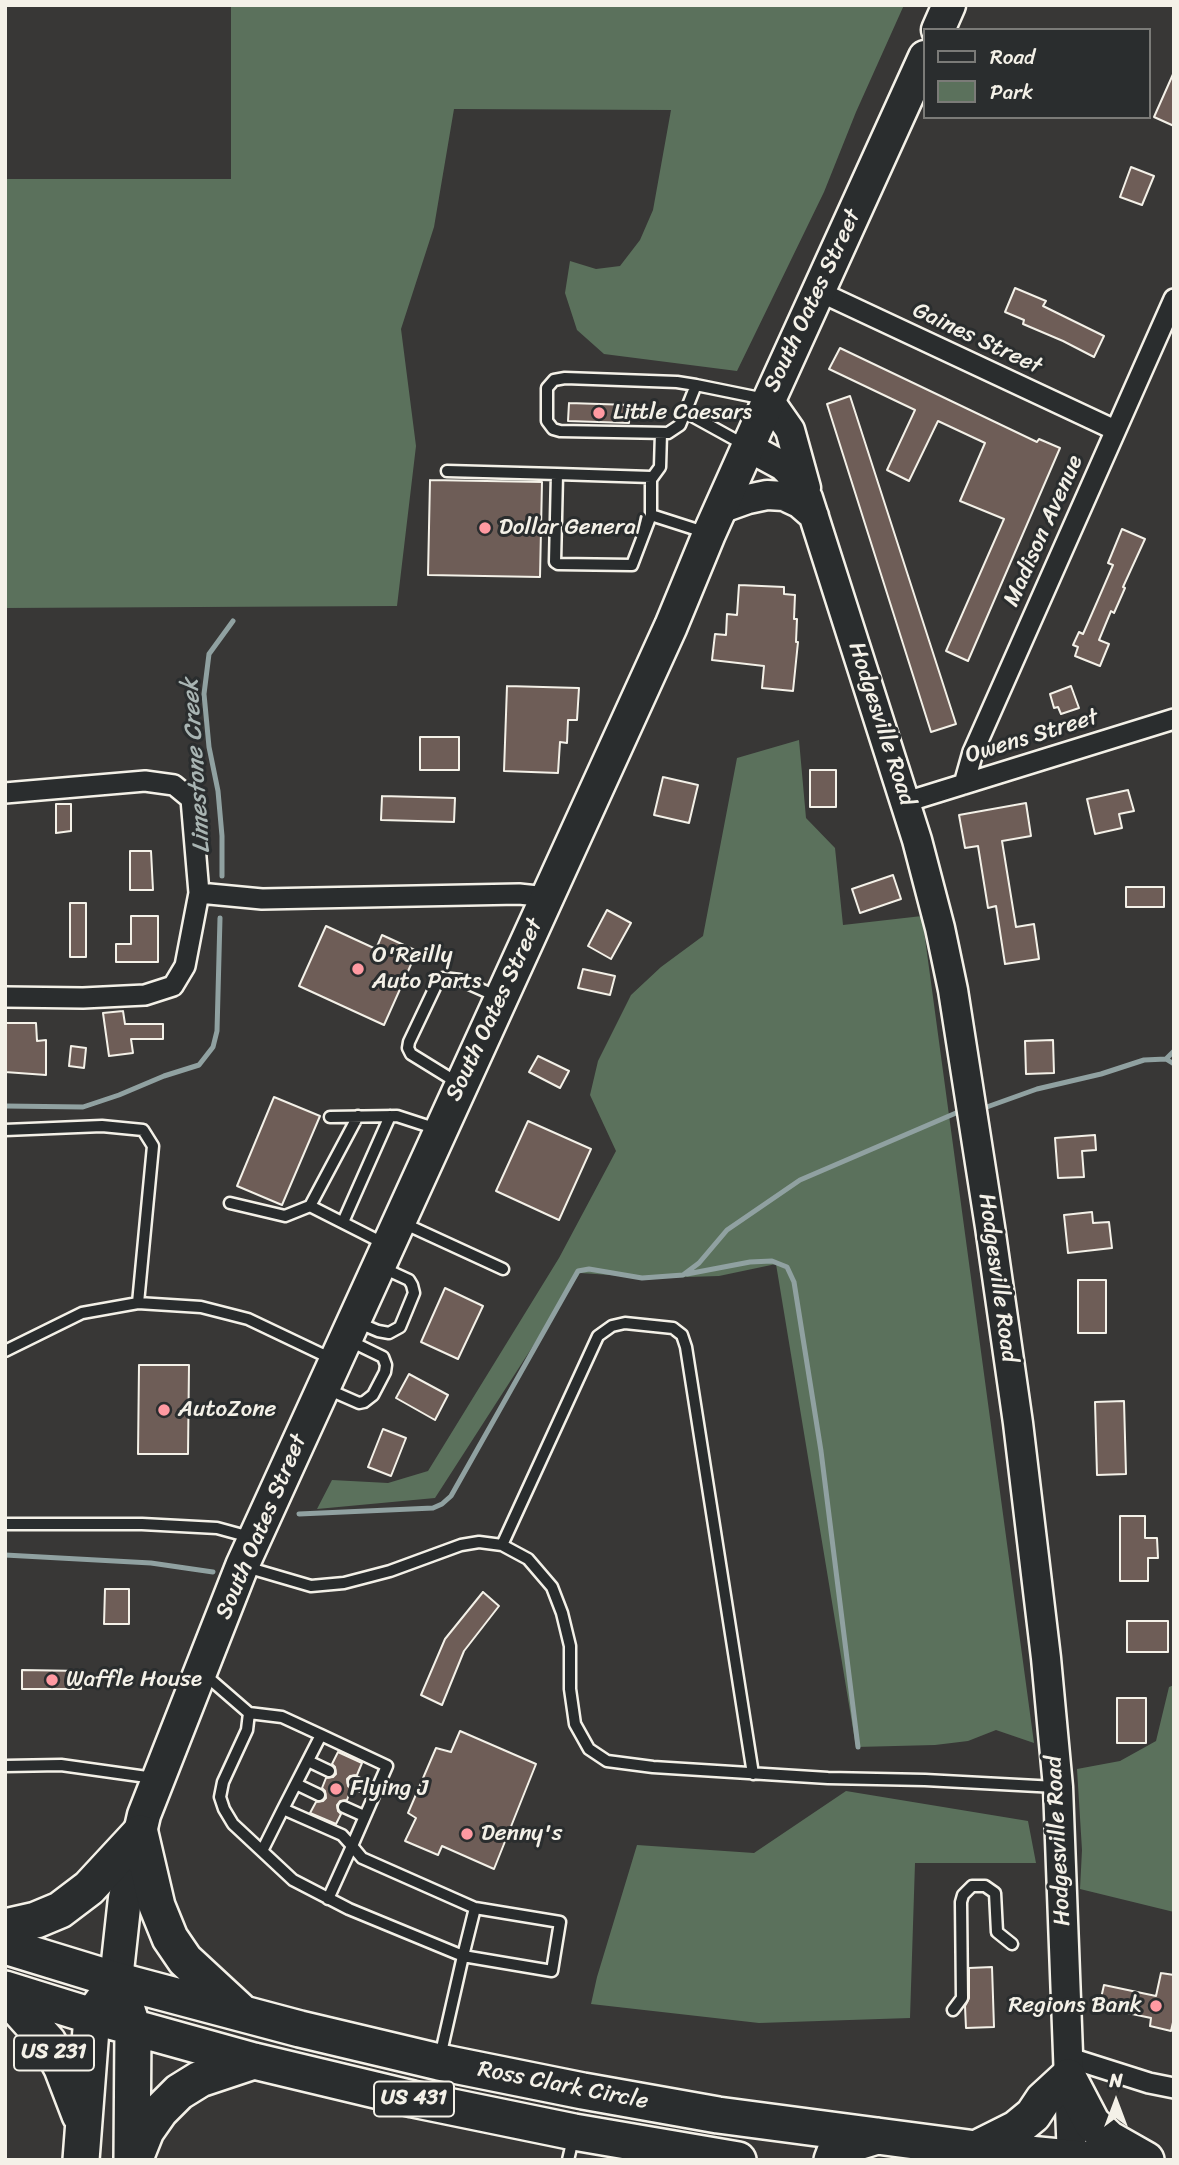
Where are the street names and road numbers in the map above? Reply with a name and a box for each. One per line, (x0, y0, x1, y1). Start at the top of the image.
street label: South Oates Street (759, 205, 867, 397)
street label: Gaines Street (908, 297, 1046, 381)
street label: Madison Avenue (998, 451, 1090, 611)
street label: Hodgesville Road (842, 639, 920, 809)
street label: Owens Street (962, 704, 1102, 770)
street label: South Oates Street (441, 914, 549, 1106)
street label: Hodgesville Road (971, 1192, 1023, 1364)
street label: South Oates Street (211, 1430, 313, 1624)
street label: Hodgesville Road (1041, 1755, 1077, 1927)
road number: US 231 (14, 2036, 94, 2070)
street label: Ross Clark Circle (476, 2056, 650, 2116)
road number: US 431 (374, 2082, 454, 2116)

